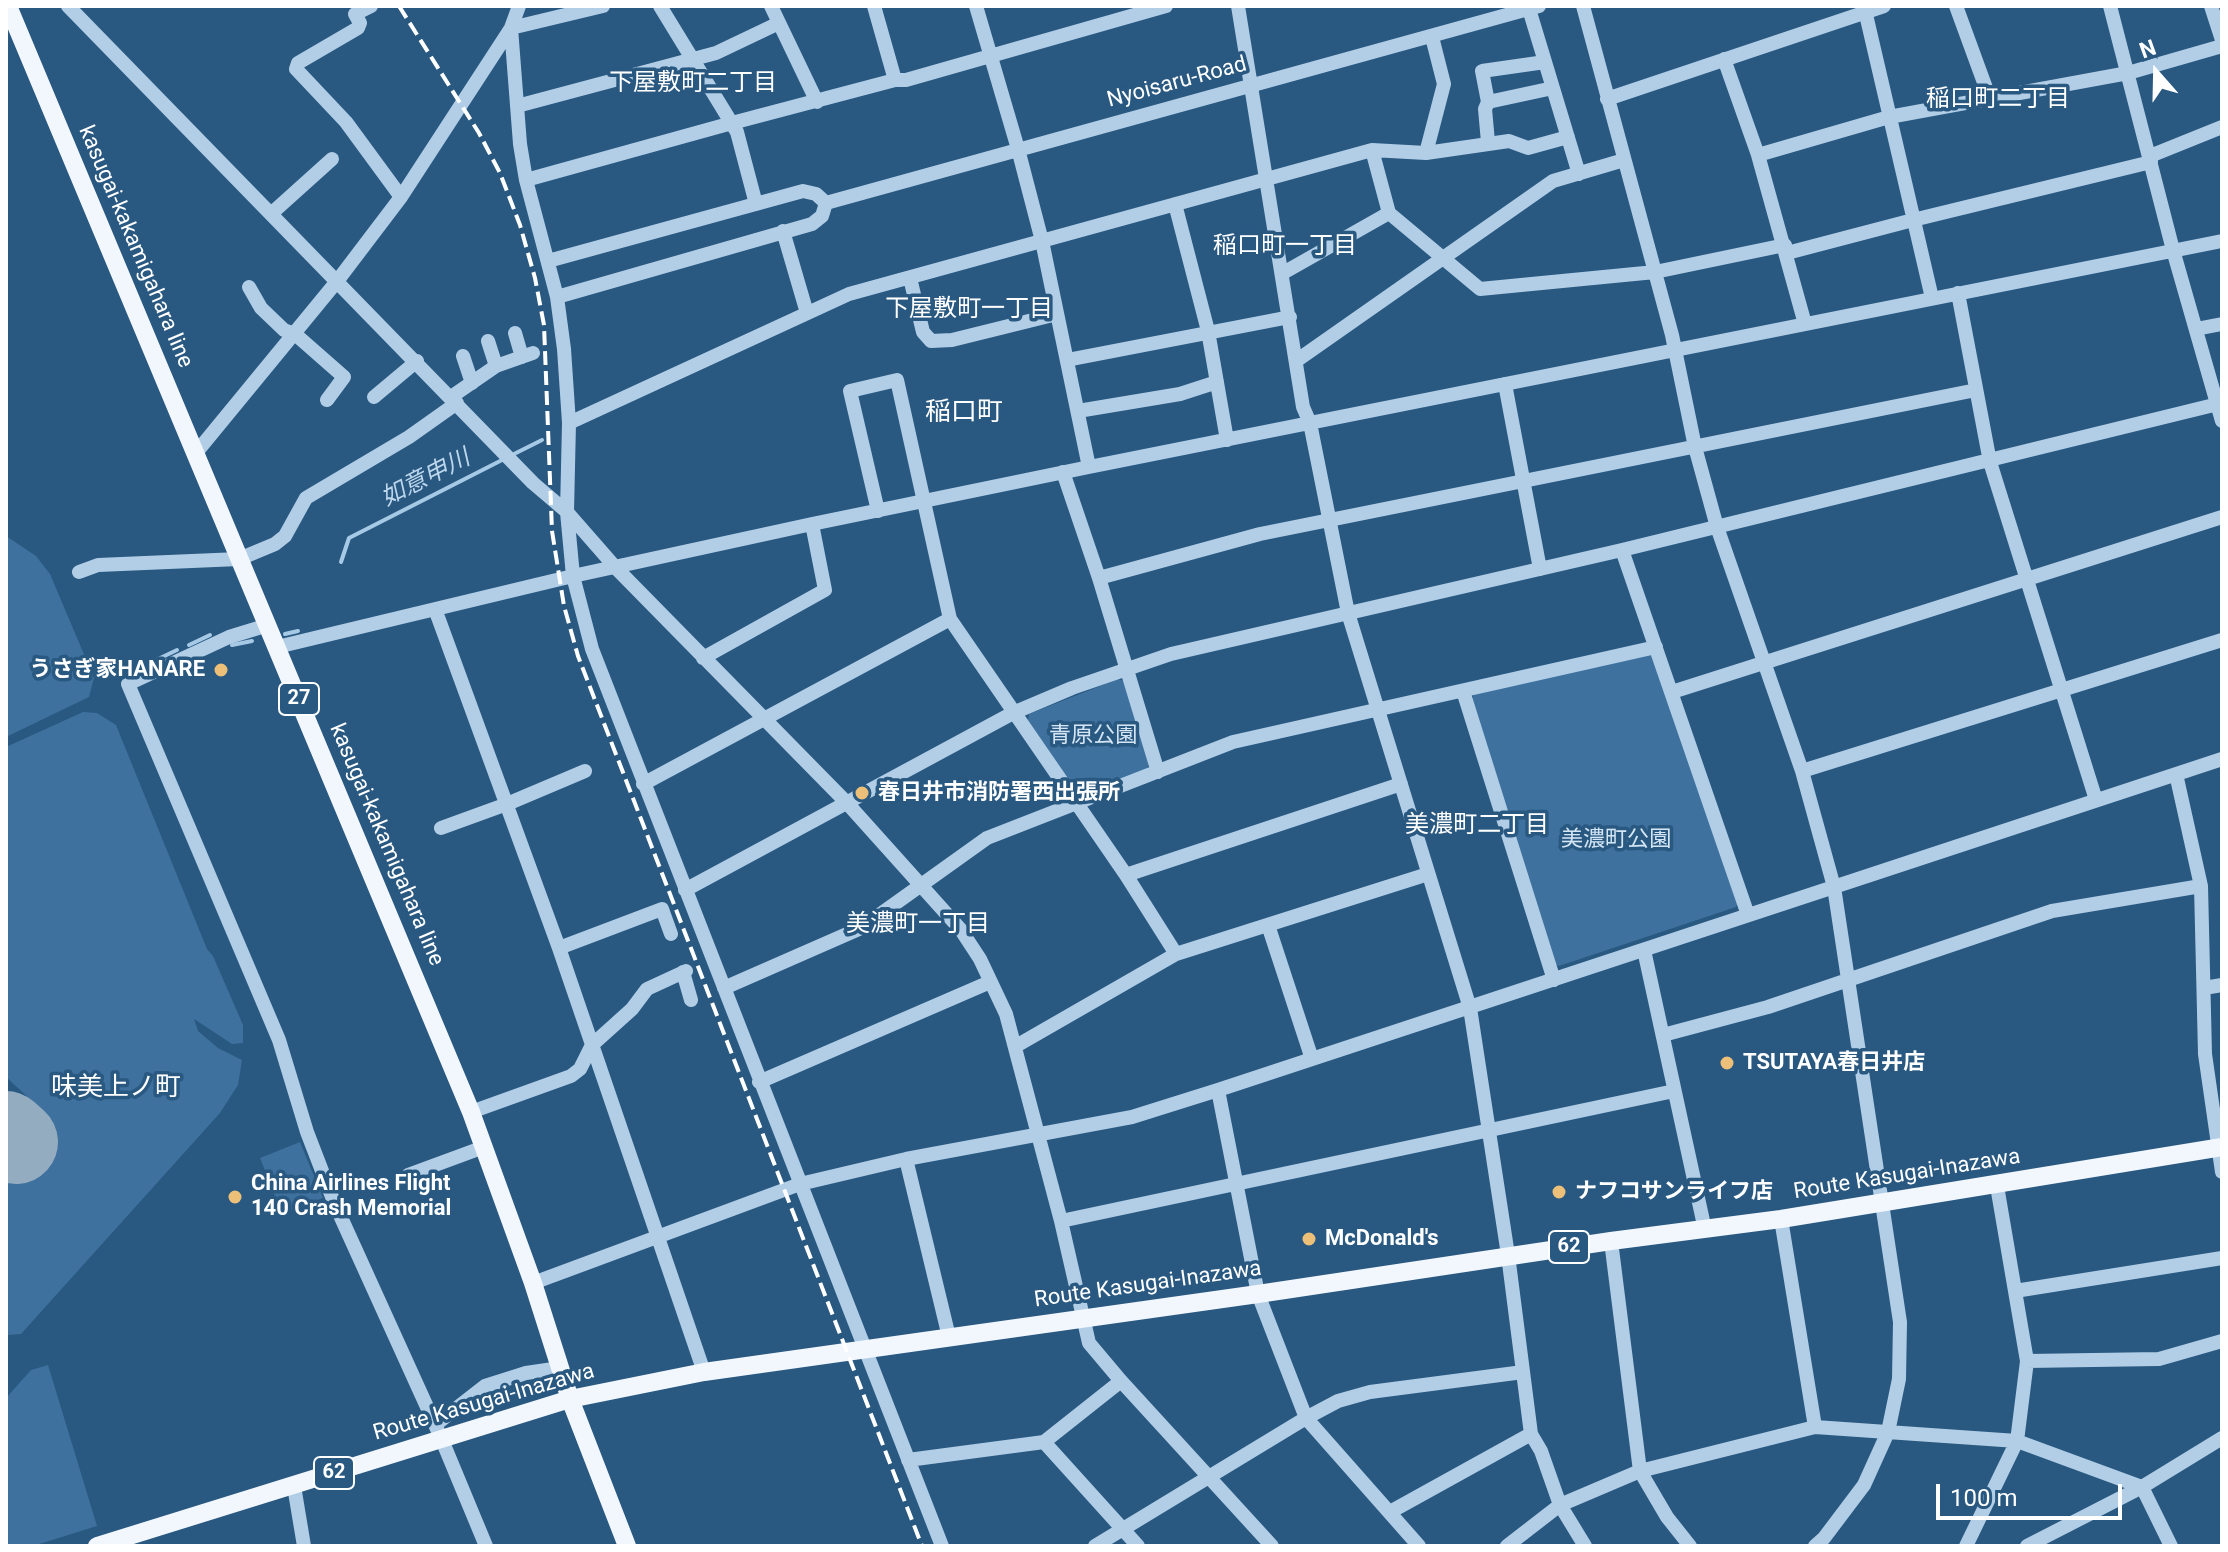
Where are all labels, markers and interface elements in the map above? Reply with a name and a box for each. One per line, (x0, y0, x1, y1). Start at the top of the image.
north arrow (2116, 32, 2196, 112)
text: N (2136, 35, 2159, 63)
street label: Nyoisaru-Road (1104, 52, 1250, 114)
district label: 下屋敷町二丁目 (609, 70, 777, 98)
district label: 稲口町二丁目 (1926, 86, 2070, 114)
street label: kasugai-kakamigahara line (72, 122, 198, 372)
district label: 稲口町一丁目 (1213, 233, 1357, 261)
district label: 下屋敷町一丁目 (885, 296, 1053, 324)
district label: 稲口町 (925, 397, 1003, 429)
water label: 如意申川 (377, 444, 475, 514)
place label: うさぎ家HANARE (30, 657, 205, 683)
marker: うさぎ家HANARE (212, 661, 230, 679)
road number: 27 (279, 683, 319, 715)
street label: kasugai-kakamigahara line (323, 720, 449, 970)
park label: 青原公園 (1049, 723, 1137, 749)
place label: 春日井市消防署西出張所 (878, 780, 1120, 806)
marker: 春日井市消防署西出張所 (853, 784, 871, 802)
district label: 美濃町二丁目 (1405, 812, 1549, 840)
park label: 美濃町公園 (1561, 827, 1671, 853)
district label: 美濃町一丁目 (846, 911, 990, 939)
place label: TSUTAYA春日井店 (1743, 1050, 1925, 1076)
marker: TSUTAYA春日井店 (1718, 1054, 1736, 1072)
district label: 味美上ノ町 (51, 1072, 181, 1104)
street label: Route Kasugai-Inazawa (1792, 1144, 2022, 1206)
place label: China Airlines Flight 140 Crash Memorial (251, 1171, 451, 1222)
place label: ナフコサンライフ店 (1575, 1179, 1773, 1205)
marker: ナフコサンライフ店 (1550, 1183, 1568, 1201)
marker: China Airlines Flight 140 Crash Memorial (226, 1188, 244, 1206)
place label: McDonald's (1325, 1226, 1439, 1252)
marker: McDonald's (1300, 1230, 1318, 1248)
road number: 62 (1549, 1231, 1589, 1263)
street label: Route Kasugai-Inazawa (1033, 1256, 1263, 1314)
street label: Route Kasugai-Inazawa (370, 1359, 598, 1447)
road number: 62 (314, 1457, 354, 1489)
scale bar (1940, 1468, 2126, 1518)
text: 100 m (1950, 1484, 2017, 1512)

